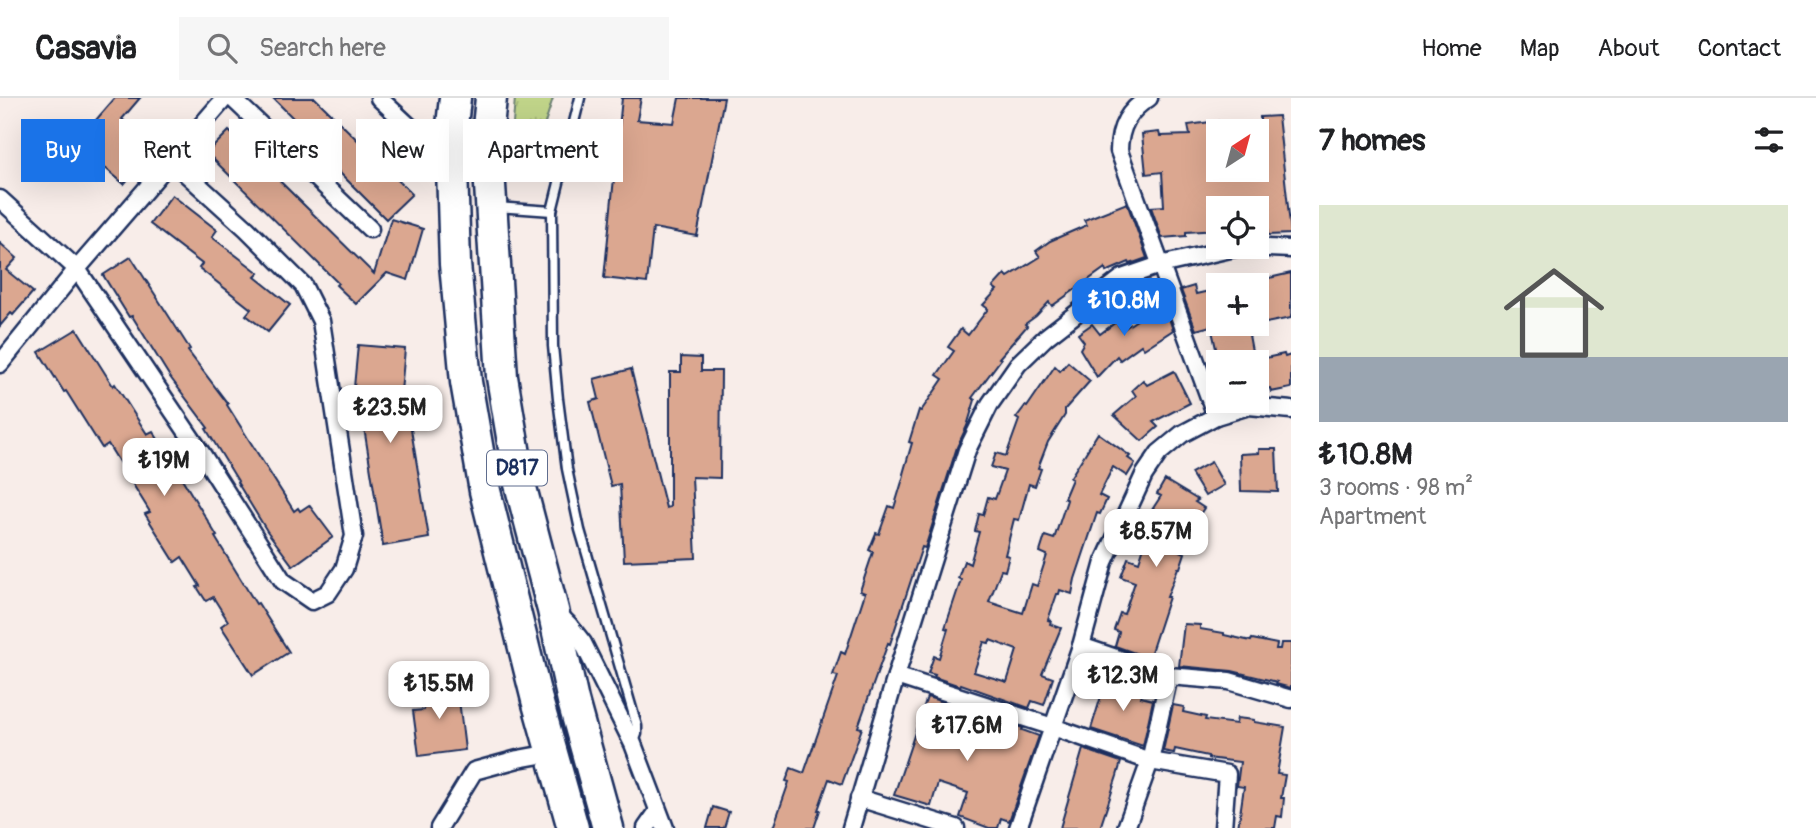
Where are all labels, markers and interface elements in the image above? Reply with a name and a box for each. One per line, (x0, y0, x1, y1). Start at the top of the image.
search box (179, 17, 669, 80)
text: Casavia (35, 28, 137, 69)
icon: search (203, 29, 241, 67)
text: Search here (259, 32, 386, 64)
text: Home (1421, 34, 1482, 63)
text: Map (1520, 34, 1560, 63)
text: About (1598, 34, 1660, 63)
text: Contact (1698, 34, 1781, 63)
chip: Buy (21, 119, 105, 182)
chip: Rent (119, 119, 215, 182)
chip: Filters (229, 119, 342, 182)
chip: New (356, 119, 449, 182)
chip: Apartment (463, 119, 623, 182)
north arrow (1206, 119, 1269, 182)
map controls (1206, 119, 1269, 413)
icon: filters (1750, 121, 1788, 159)
text: 7 homes (1319, 122, 1426, 159)
button: locate (1206, 196, 1269, 259)
icon: home (1491, 250, 1617, 376)
button: + (1206, 273, 1269, 336)
pin: ₺10.8M (1067, 278, 1181, 338)
text: ₺10.8M (1088, 286, 1160, 315)
button: − (1206, 350, 1269, 413)
pin: ₺23.5M (333, 386, 447, 445)
text: ₺23.5M (354, 393, 426, 422)
text: ₺10.8M (1319, 436, 1413, 473)
pin: ₺19M (123, 438, 205, 498)
text: ₺19M (138, 446, 190, 475)
road number: D817 (487, 450, 547, 486)
text: 3 rooms · 98 m² (1319, 473, 1473, 502)
text: Apartment (1319, 502, 1426, 531)
pin: ₺8.57M (1099, 510, 1213, 569)
text: ₺8.57M (1120, 517, 1192, 546)
pin: ₺12.3M (1066, 654, 1180, 713)
text: ₺12.3M (1088, 661, 1158, 690)
pin: ₺15.5M (382, 662, 496, 721)
text: ₺15.5M (404, 669, 474, 698)
pin: ₺17.6M (910, 704, 1024, 763)
text: ₺17.6M (932, 711, 1002, 740)

